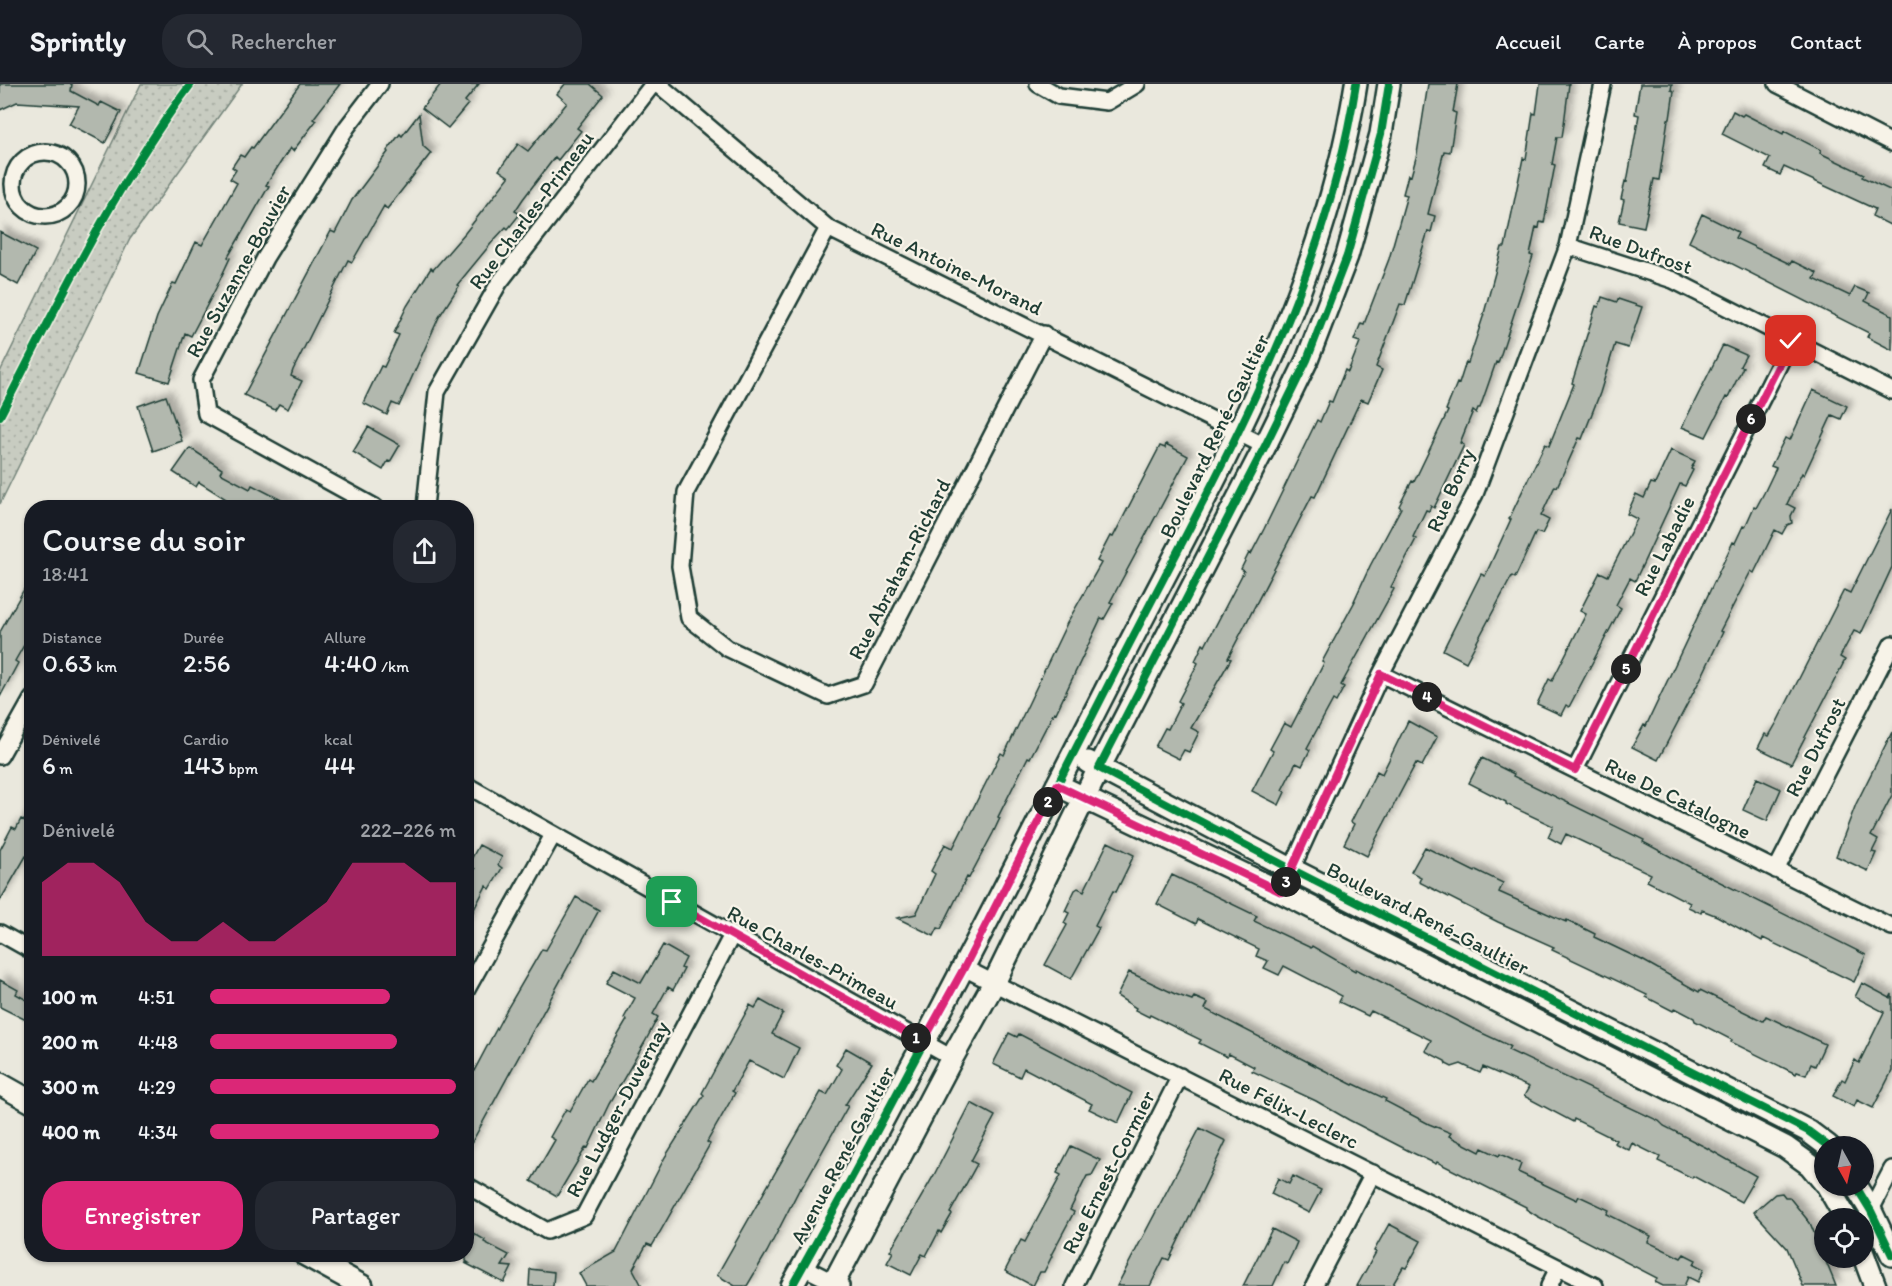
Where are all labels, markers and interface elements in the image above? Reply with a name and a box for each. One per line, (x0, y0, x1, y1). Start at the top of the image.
search box (162, 14, 582, 68)
text: Sprintly (30, 24, 126, 58)
icon: search (183, 25, 216, 58)
text: Rechercher (231, 28, 336, 55)
text: Accueil (1496, 29, 1561, 54)
text: Carte (1594, 29, 1645, 54)
text: À propos (1678, 29, 1757, 54)
text: Contact (1790, 29, 1862, 54)
street label: Rue Charles-Primeau (463, 126, 599, 294)
street label: Rue Suzanne-Bouvier (180, 180, 296, 362)
street label: Rue Antoine-Morand (867, 216, 1047, 321)
street label: Rue Dufrost (1586, 219, 1696, 279)
pin (1765, 315, 1816, 366)
icon: check (1774, 324, 1807, 357)
street label: Boulevard René-Gaultier (1154, 330, 1274, 542)
pin: 6 (1736, 404, 1766, 434)
text: 6 (1747, 409, 1755, 428)
street label: Rue Borry (1420, 444, 1480, 536)
street label: Rue Abraham-Richard (843, 474, 955, 664)
street label: Rue Labadie (1628, 492, 1700, 600)
text: Course du soir (42, 520, 245, 559)
button: share (393, 520, 456, 583)
text: 18:41 (42, 562, 88, 586)
text: Distance (42, 628, 102, 647)
text: Durée (183, 628, 224, 647)
text: Allure (324, 628, 366, 647)
text: 0.63 (42, 647, 92, 679)
text: 2:56 (183, 647, 230, 679)
text: 4:40 (324, 647, 378, 679)
pin: 5 (1611, 654, 1641, 684)
text: km (92, 657, 117, 676)
text: /km (378, 657, 409, 676)
text: 5 (1622, 659, 1630, 678)
pin: 4 (1412, 682, 1442, 712)
text: 4 (1422, 687, 1432, 706)
street label: Rue Dufrost (1779, 693, 1851, 801)
text: Dénivelé (42, 730, 101, 749)
text: Cardio (183, 730, 229, 749)
text: kcal (324, 730, 352, 749)
text: 6 (42, 749, 56, 781)
text: 143 (183, 749, 225, 781)
text: 44 (324, 749, 355, 781)
street label: Rue De Catalogne (1601, 752, 1755, 844)
text: m (56, 759, 73, 778)
text: bpm (225, 759, 258, 778)
pin: 2 (1033, 787, 1063, 817)
text: 2 (1044, 792, 1052, 811)
text: Dénivelé (42, 818, 115, 842)
text: 222–226 m (360, 818, 456, 842)
street label: Boulevard René-Gaultier (1323, 856, 1533, 980)
pin: 3 (1271, 867, 1301, 897)
text: 3 (1282, 872, 1290, 891)
pin (646, 876, 697, 927)
icon: arrive (655, 885, 688, 918)
street label: Rue Charles-Primeau (723, 900, 903, 1014)
text: 100 m (42, 985, 97, 1009)
text: 4:51 (138, 985, 175, 1009)
street label: Rue Ludger-Duvernay (560, 1016, 674, 1201)
pin: 1 (901, 1023, 931, 1053)
text: 1 (912, 1028, 920, 1047)
text: 200 m (42, 1030, 98, 1054)
text: 4:48 (138, 1030, 178, 1054)
street label: Avenue René-Gaultier (785, 1061, 900, 1248)
street label: Rue Félix-Leclerc (1215, 1062, 1363, 1154)
text: 300 m (42, 1075, 99, 1099)
text: 4:29 (138, 1075, 176, 1099)
street label: Rue Ernest-Cormier (1056, 1086, 1160, 1258)
text: 400 m (42, 1120, 100, 1144)
text: 4:34 (138, 1120, 178, 1144)
north arrow (1814, 1136, 1874, 1196)
map controls (1814, 1136, 1874, 1268)
button: Enregistrer (42, 1181, 243, 1250)
button: Partager (255, 1181, 456, 1250)
button: locate (1814, 1208, 1874, 1268)

